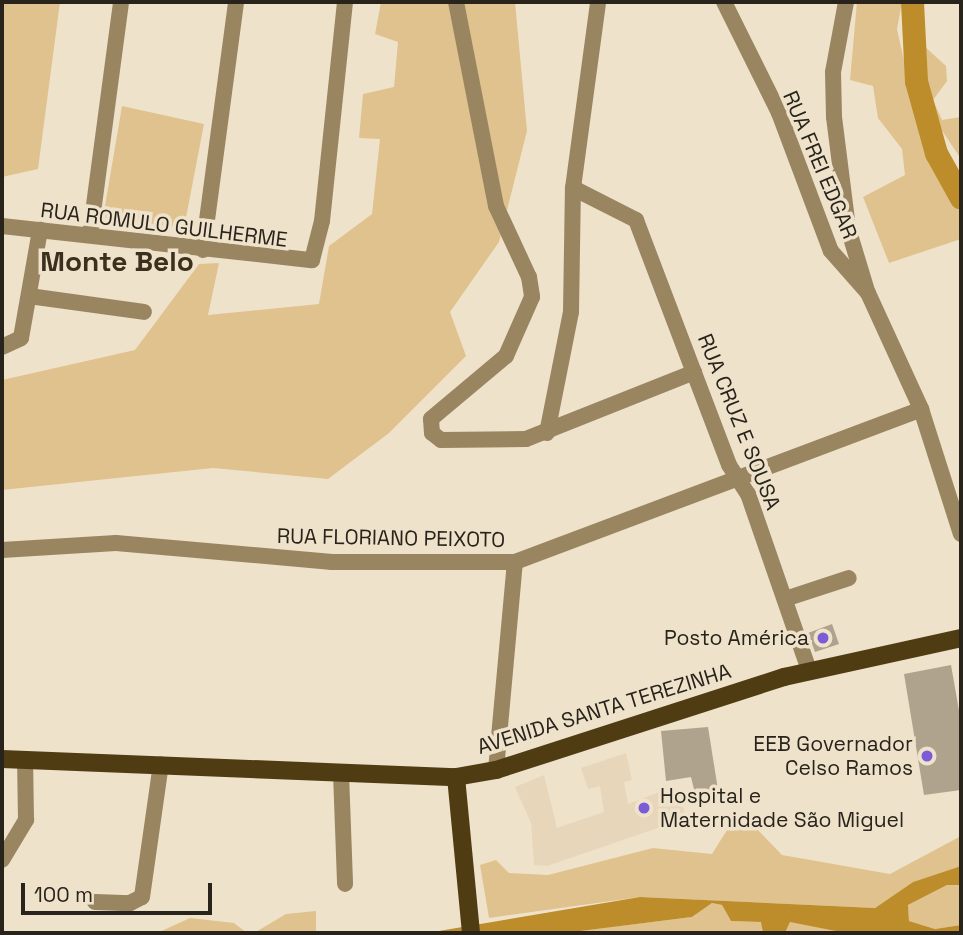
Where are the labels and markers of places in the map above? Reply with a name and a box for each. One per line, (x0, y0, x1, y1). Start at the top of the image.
place label: Posto América (664, 625, 809, 651)
marker: Posto América (815, 630, 831, 646)
place label: EEB Governador Celso Ramos (753, 731, 913, 781)
marker: EEB Governador Celso Ramos (919, 748, 935, 764)
place label: Hospital e Maternidade São Miguel (660, 783, 904, 833)
marker: Hospital e Maternidade São Miguel (634, 798, 654, 818)

